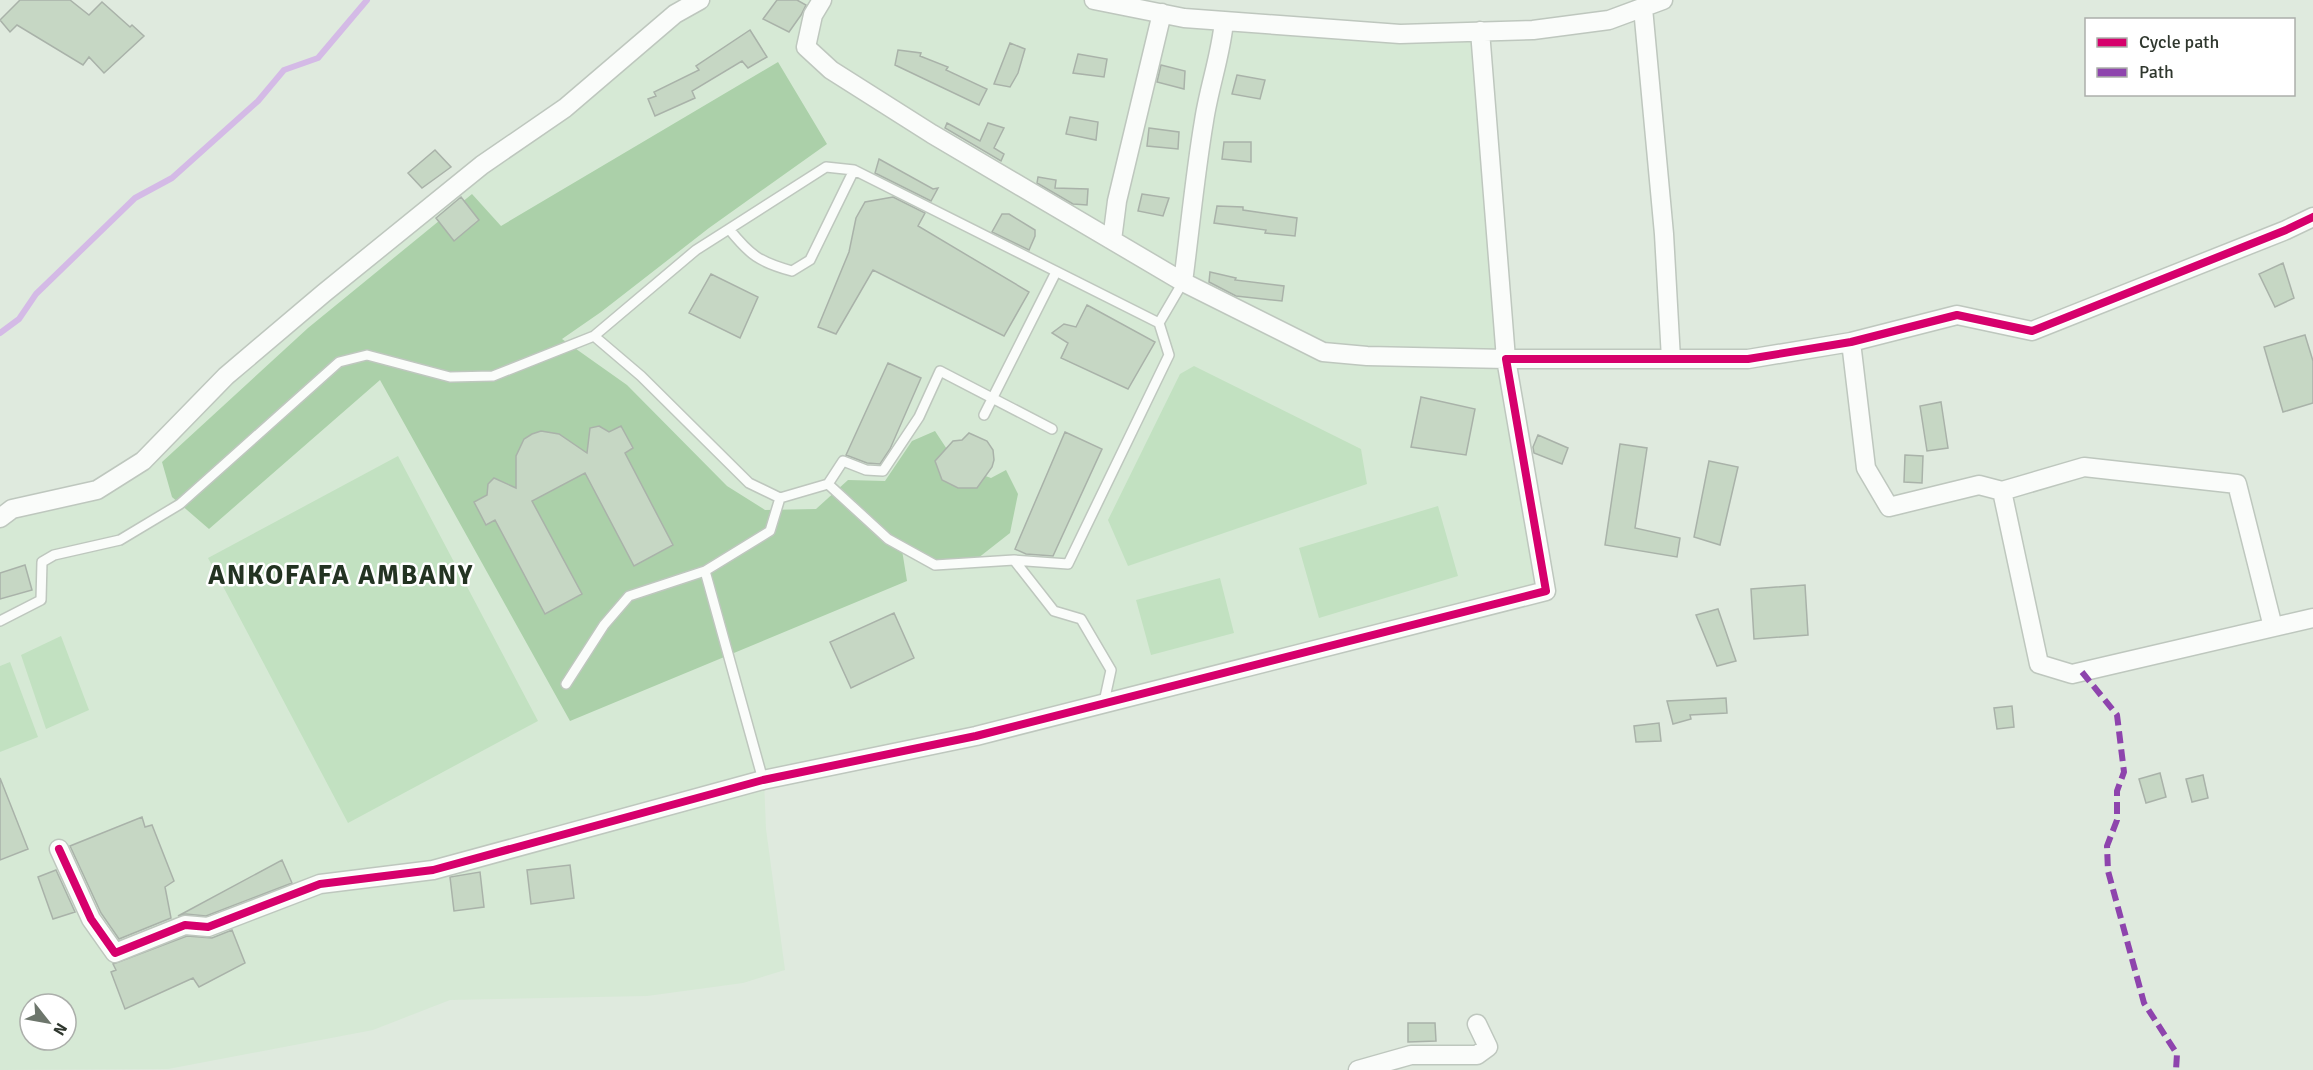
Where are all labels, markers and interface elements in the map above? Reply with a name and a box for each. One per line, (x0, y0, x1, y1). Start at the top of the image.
legend (2085, 18, 2295, 96)
text: Cycle path (2139, 31, 2219, 53)
text: Path (2139, 61, 2174, 83)
district label: ANKOFAFA AMBANY (208, 559, 474, 592)
north arrow (18, 992, 78, 1052)
text: N (49, 1019, 71, 1039)

